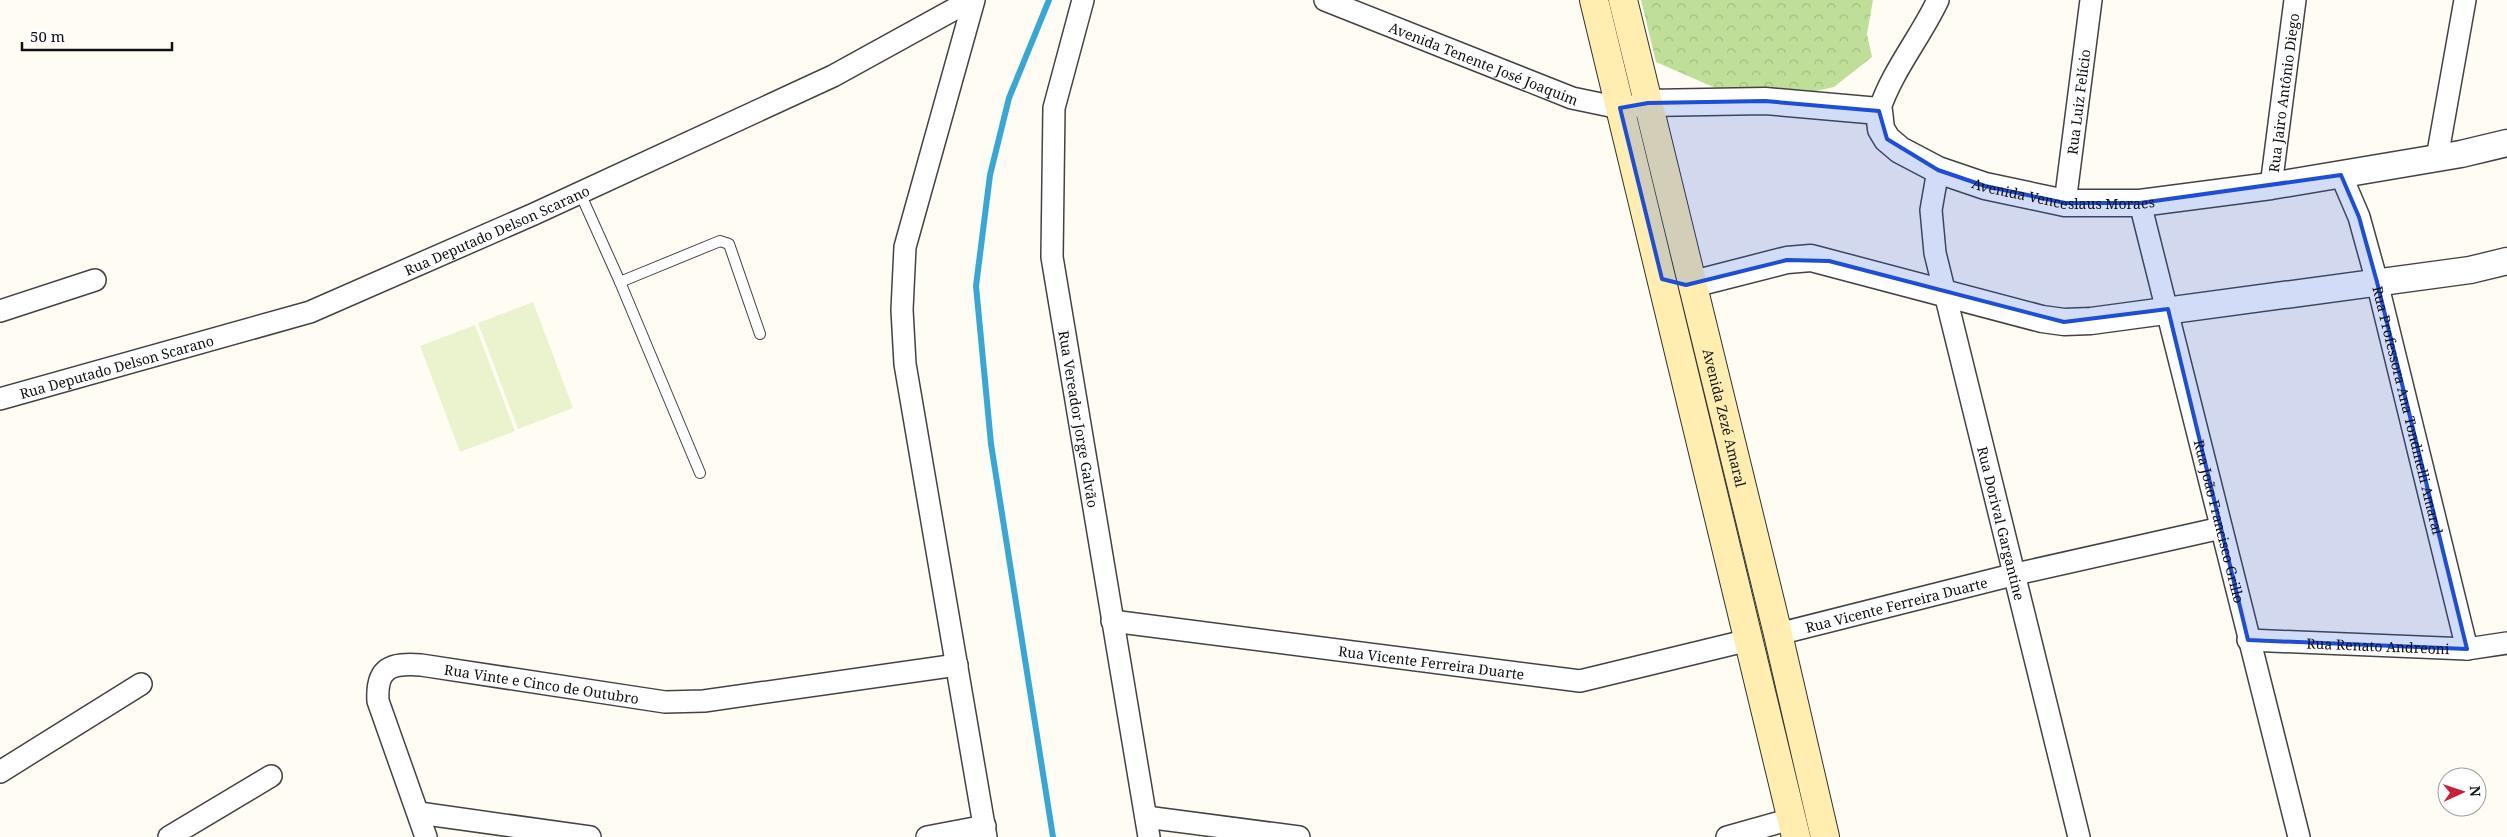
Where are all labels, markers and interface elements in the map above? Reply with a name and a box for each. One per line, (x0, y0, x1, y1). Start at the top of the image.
street label: Rua Jairo Antônio Diego (2263, 12, 2303, 173)
street label: Avenida Tenente José Joaquim (1387, 17, 1581, 109)
scale bar (22, 20, 172, 52)
text: 50 m (30, 26, 65, 46)
street label: Rua Luiz Felício (2062, 48, 2094, 156)
street label: Avenida Venceslaus Moraes (1970, 173, 2156, 213)
street label: Rua Deputado Delson Scarano (401, 180, 592, 279)
street label: Rua Professora Ana Tondinelli Amaral (2369, 284, 2448, 537)
street label: Rua Vereador Jorge Galvão (1055, 329, 1103, 509)
street label: Rua Deputado Delson Scarano (17, 330, 216, 403)
street label: Avenida Zezé Amaral (1699, 346, 1751, 490)
street label: Rua João Francisco Grillo (2190, 437, 2249, 605)
street label: Rua Dorival Gargantine (1973, 444, 2030, 602)
street label: Rua Vicente Ferreira Duarte (1803, 572, 1989, 636)
street label: Rua Renato Andreoni (2306, 633, 2450, 658)
street label: Rua Vicente Ferreira Duarte (1337, 641, 1525, 683)
street label: Rua Vinte e Cinco de Outubro (443, 659, 640, 707)
north arrow (2437, 767, 2487, 817)
text: N (2466, 785, 2485, 797)

